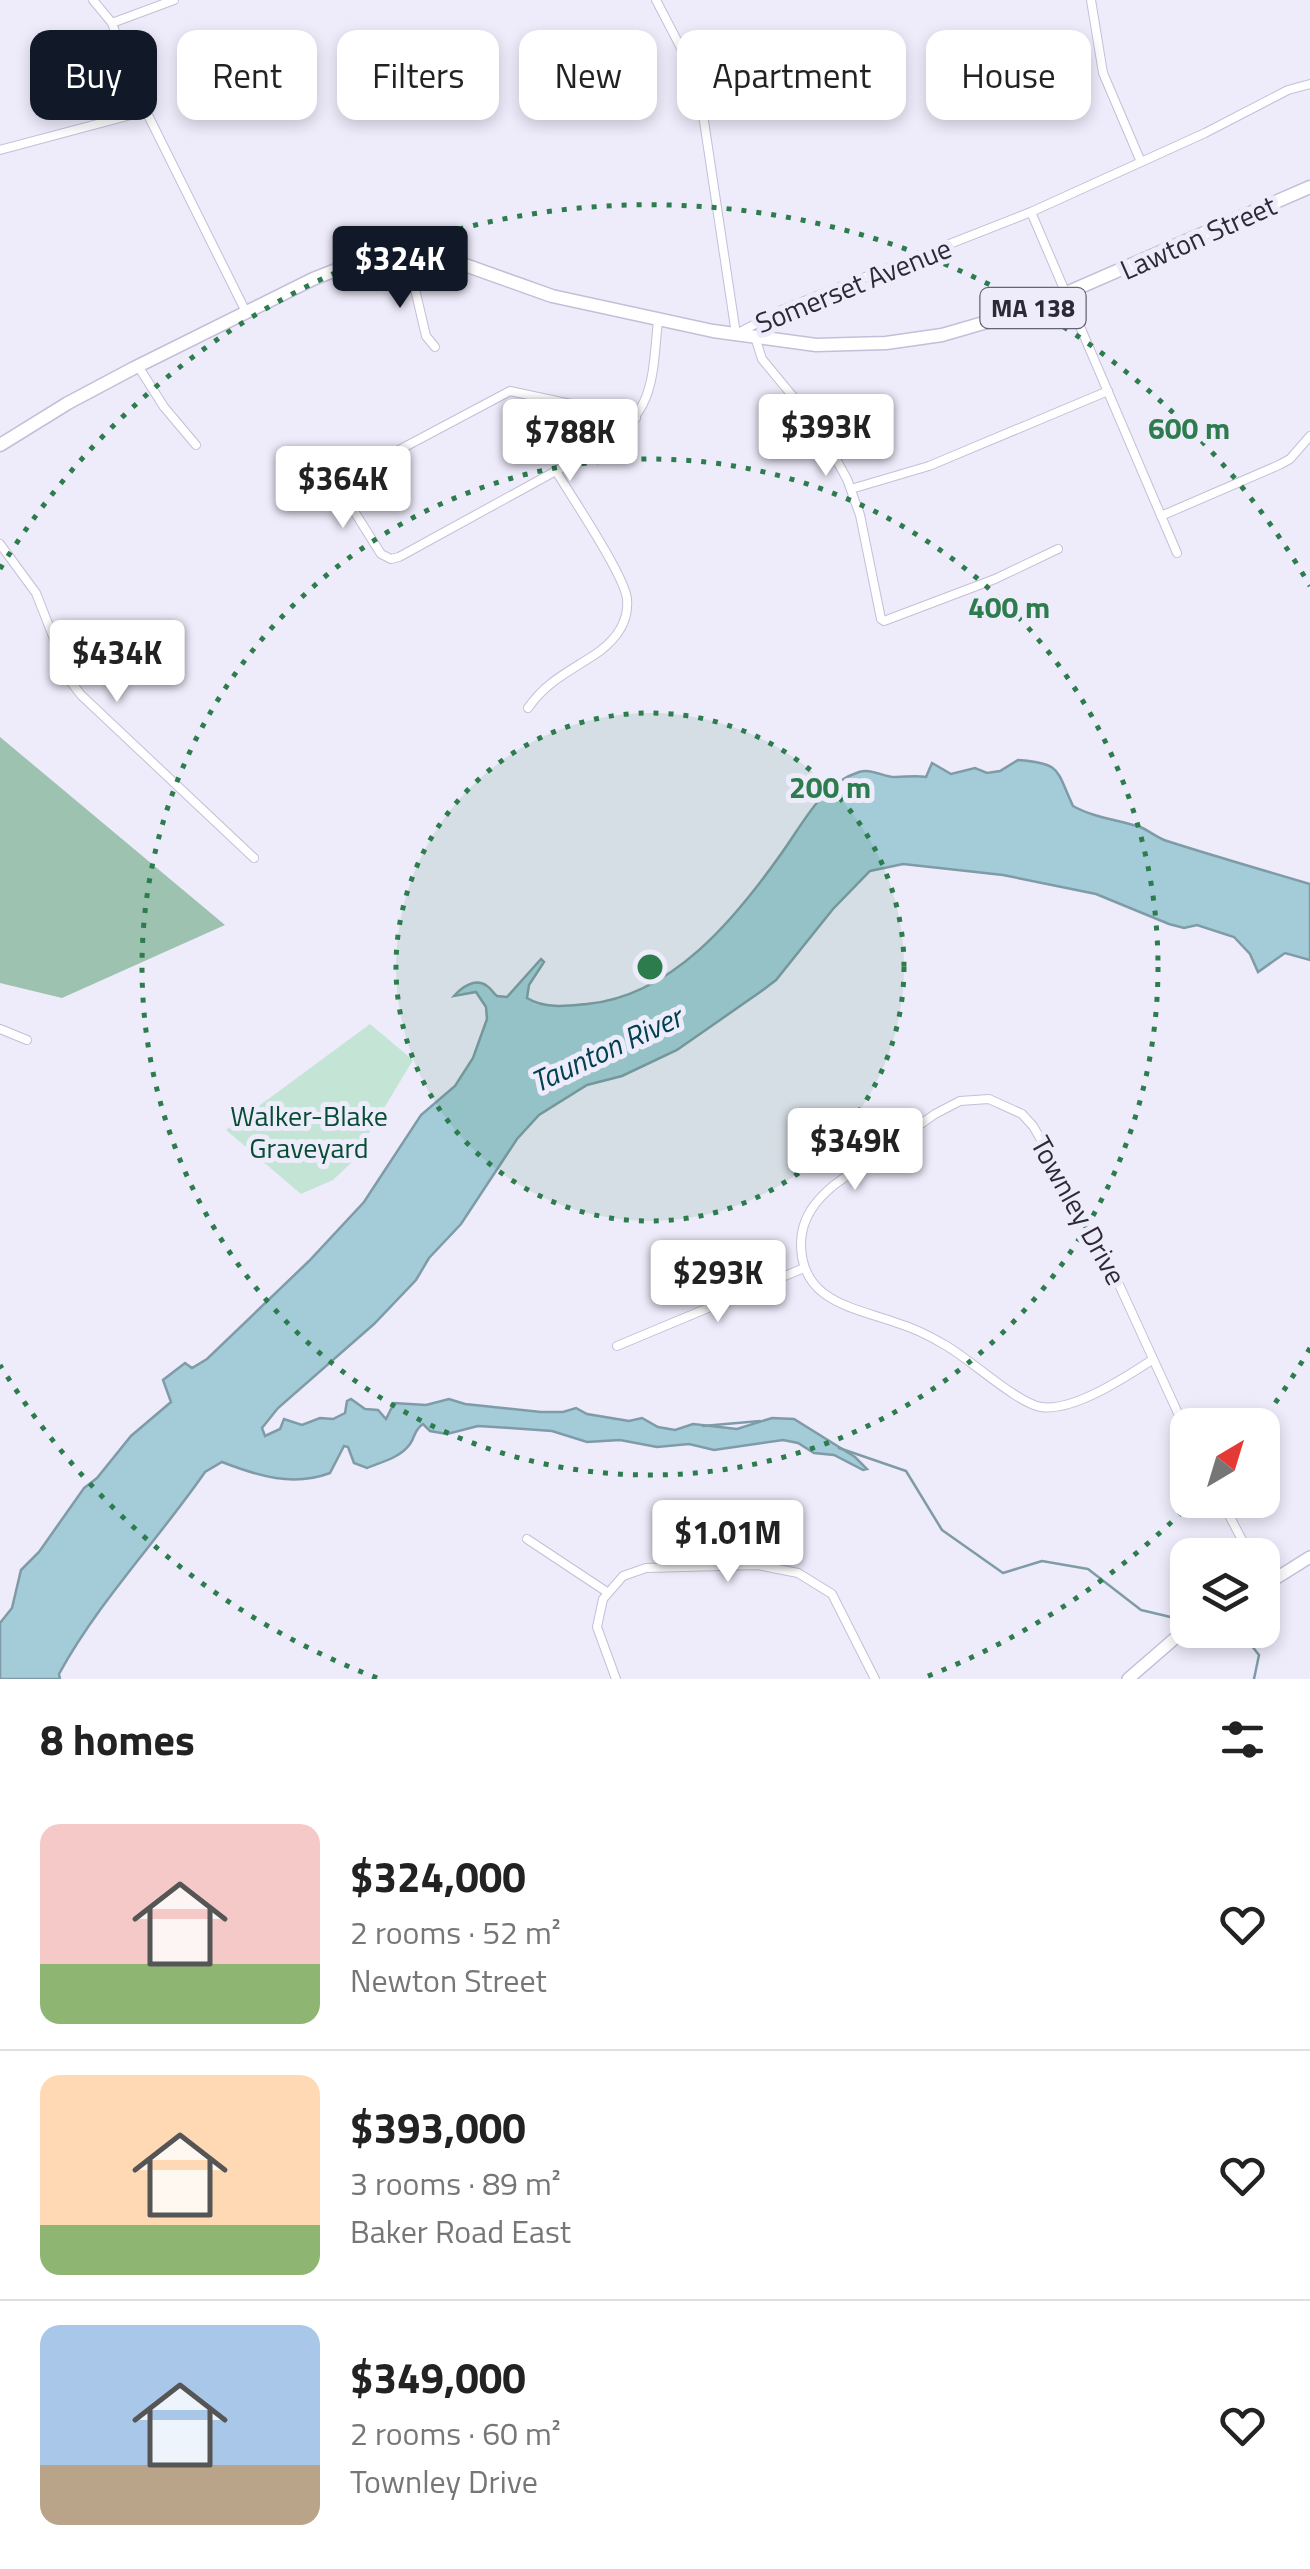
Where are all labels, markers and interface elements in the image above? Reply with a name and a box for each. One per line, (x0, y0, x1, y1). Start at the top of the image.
chip: Buy (30, 30, 157, 120)
chip: Rent (177, 30, 317, 120)
chip: Filters (337, 30, 499, 120)
chip: New (519, 30, 657, 120)
chip: Apartment (677, 30, 906, 120)
chip: House (926, 30, 1091, 120)
street label: Lawton Street (1113, 183, 1283, 291)
pin: $324K (330, 226, 470, 311)
street label: Somerset Avenue (749, 226, 957, 344)
text: $324K (355, 234, 445, 282)
road number: MA 138 (980, 288, 1086, 328)
pin: $393K (756, 394, 896, 479)
pin: $788K (500, 399, 640, 484)
text: $393K (781, 402, 871, 450)
text: 600 m (1148, 405, 1230, 451)
text: $788K (525, 407, 615, 455)
pin: $364K (273, 446, 413, 531)
text: $364K (298, 454, 388, 502)
text: 400 m (968, 584, 1050, 630)
pin: $434K (47, 620, 187, 705)
text: $434K (72, 628, 162, 676)
text: 200 m (789, 764, 871, 810)
centre of rings (632, 949, 668, 985)
water label: Taunton River (523, 992, 692, 1104)
park label: Walker-Blake Graveyard (230, 1094, 388, 1169)
pin: $349K (785, 1108, 925, 1193)
text: $349K (810, 1116, 900, 1164)
street label: Townley Drive (1020, 1128, 1138, 1292)
pin: $293K (648, 1240, 788, 1325)
text: $293K (673, 1248, 763, 1296)
north arrow (1170, 1408, 1280, 1518)
map controls (1170, 1408, 1280, 1648)
pin: $1.01M (647, 1500, 809, 1585)
text: $1.01M (674, 1508, 782, 1556)
button: layers (1170, 1538, 1280, 1648)
text: 8 homes (40, 1707, 195, 1771)
icon: filters (1215, 1712, 1270, 1767)
text: $324,000 (350, 1844, 526, 1908)
icon: home (120, 1864, 240, 1984)
icon: heart (1215, 1897, 1270, 1952)
text: 2 rooms · 52 m² (350, 1908, 561, 1956)
text: Newton Street (350, 1956, 547, 2004)
text: $393,000 (350, 2095, 526, 2159)
icon: home (120, 2115, 240, 2235)
icon: heart (1215, 2148, 1270, 2203)
text: 3 rooms · 89 m² (350, 2159, 561, 2207)
text: Baker Road East (350, 2207, 571, 2255)
text: $349,000 (350, 2345, 526, 2409)
icon: home (120, 2365, 240, 2485)
icon: heart (1215, 2398, 1270, 2453)
text: 2 rooms · 60 m² (350, 2409, 561, 2457)
text: Townley Drive (350, 2457, 538, 2505)

